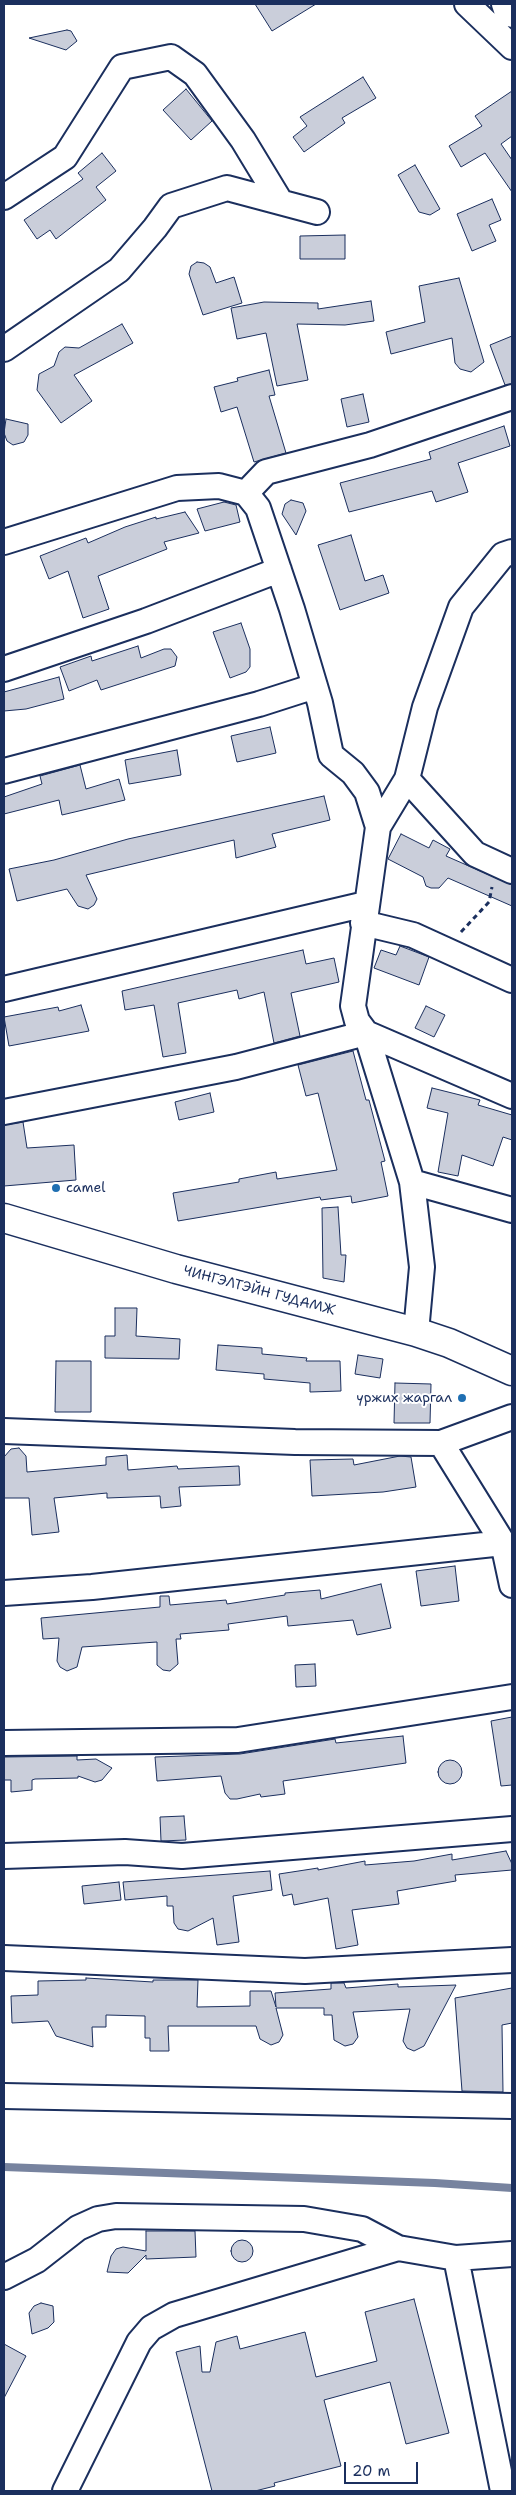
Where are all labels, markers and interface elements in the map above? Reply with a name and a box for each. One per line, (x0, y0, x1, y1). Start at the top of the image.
place label: camel (66, 1180, 106, 1196)
marker: camel (50, 1182, 62, 1194)
street label: ЧИНГЭЛТЭЙН ГУДАМЖ (181, 1263, 337, 1319)
place label: үржих жаргал (356, 1390, 452, 1406)
marker: үржих жаргал (456, 1392, 468, 1404)
scale bar (346, 2452, 420, 2484)
text: 20 m (352, 2461, 391, 2481)

